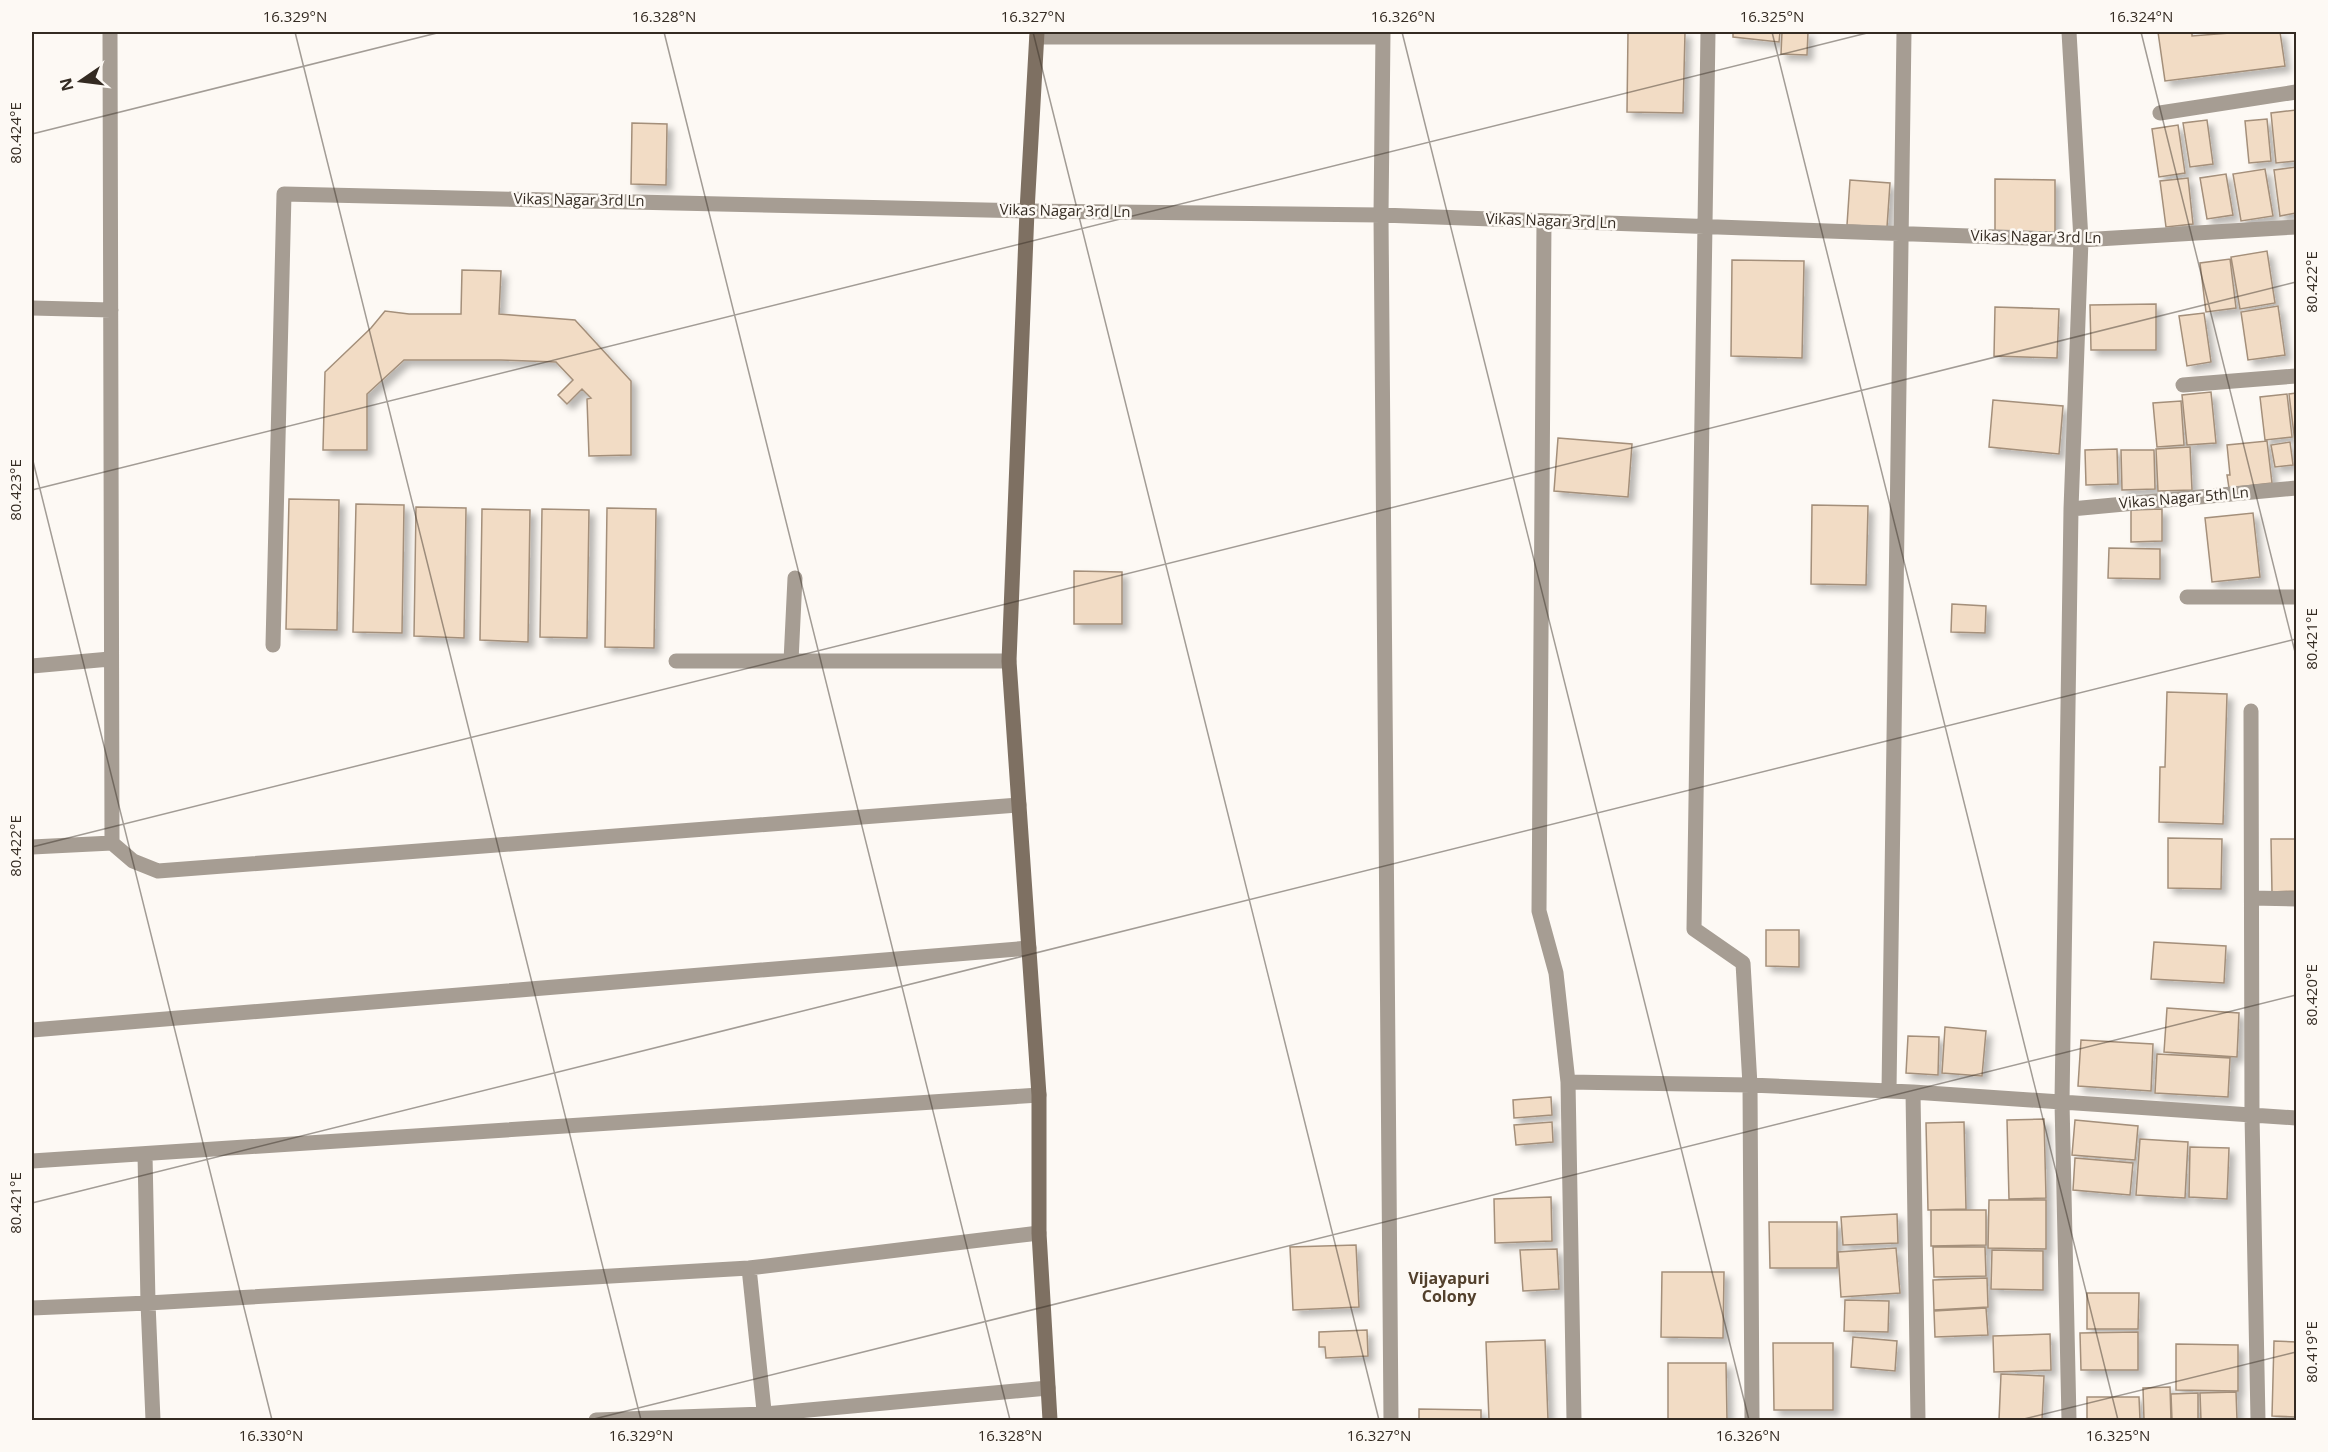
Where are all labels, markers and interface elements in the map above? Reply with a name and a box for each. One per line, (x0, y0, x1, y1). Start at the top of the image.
text: 16.329°N (263, 6, 327, 26)
text: 16.328°N (632, 6, 696, 26)
text: 16.327°N (1001, 6, 1065, 26)
text: 16.326°N (1371, 6, 1435, 26)
text: 16.325°N (1740, 6, 1804, 26)
text: 16.324°N (2109, 6, 2173, 26)
north arrow (51, 51, 111, 111)
text: N (54, 76, 79, 94)
text: 80.424°E (5, 102, 25, 164)
street label: Vikas Nagar 3rd Ln (513, 188, 645, 210)
street label: Vikas Nagar 3rd Ln (999, 199, 1131, 221)
street label: Vikas Nagar 3rd Ln (1485, 208, 1617, 232)
street label: Vikas Nagar 3rd Ln (1970, 225, 2102, 247)
text: 80.422°E (2301, 251, 2321, 313)
text: 80.423°E (5, 459, 25, 521)
street label: Vikas Nagar 5th Ln (2118, 481, 2250, 513)
text: 80.421°E (2301, 608, 2321, 670)
text: 80.422°E (5, 815, 25, 877)
text: 80.420°E (2301, 964, 2321, 1026)
text: 80.421°E (5, 1172, 25, 1234)
district label: Vijayapuri Colony (1408, 1267, 1490, 1307)
text: 80.419°E (2301, 1321, 2321, 1383)
text: 16.330°N (239, 1425, 303, 1445)
text: 16.329°N (609, 1425, 673, 1445)
text: 16.328°N (978, 1425, 1042, 1445)
text: 16.327°N (1347, 1425, 1411, 1445)
text: 16.326°N (1716, 1425, 1780, 1445)
text: 16.325°N (2086, 1425, 2150, 1445)

